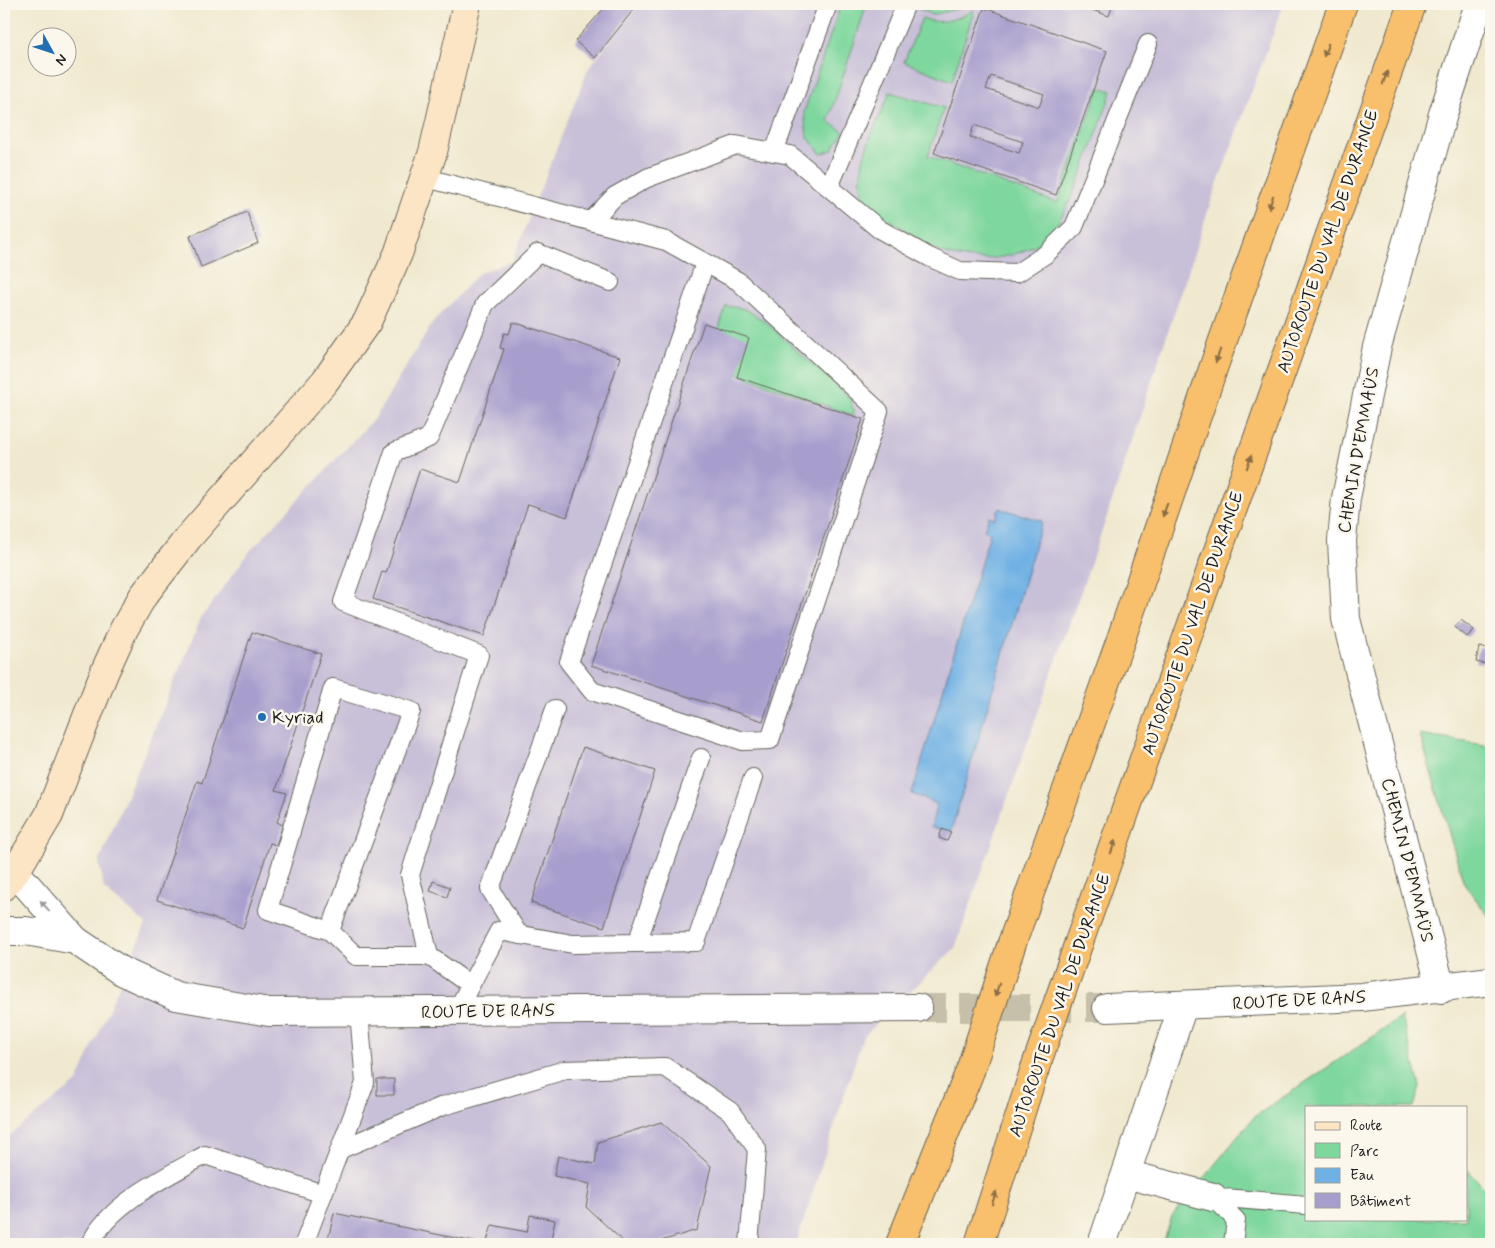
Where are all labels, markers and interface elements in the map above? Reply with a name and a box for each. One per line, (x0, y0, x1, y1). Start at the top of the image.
north arrow (28, 28, 78, 78)
one-way arrow (1322, 42, 1329, 57)
text: N (51, 50, 71, 69)
one-way arrow (1382, 71, 1389, 86)
street label: AUTOROUTE DU VAL DE DURANCE (1271, 106, 1384, 376)
one-way arrow (1267, 195, 1275, 210)
one-way arrow (1214, 349, 1222, 364)
street label: CHEMIN D'EMMAÜS (1333, 365, 1385, 535)
one-way arrow (1246, 455, 1253, 470)
street label: AUTOROUTE DU VAL DE DURANCE (1136, 488, 1249, 758)
one-way arrow (1161, 502, 1168, 517)
place label: Kyriad (272, 706, 323, 730)
marker: Kyriad (256, 711, 268, 723)
street label: CHEMIN D'EMMAÜS (1375, 776, 1439, 945)
one-way arrow (1110, 839, 1117, 854)
street label: AUTOROUTE DU VAL DE DURANCE (1003, 870, 1116, 1140)
one-way arrow (39, 901, 51, 913)
one-way arrow (993, 982, 1000, 997)
street label: ROUTE DE RANS (1232, 986, 1366, 1016)
street label: ROUTE DE RANS (421, 999, 555, 1025)
legend (1305, 1106, 1468, 1220)
text: Route (1350, 1116, 1383, 1136)
text: Parc (1350, 1142, 1378, 1162)
text: Eau (1350, 1166, 1374, 1186)
one-way arrow (991, 1190, 998, 1205)
text: Bâtiment (1350, 1192, 1411, 1212)

